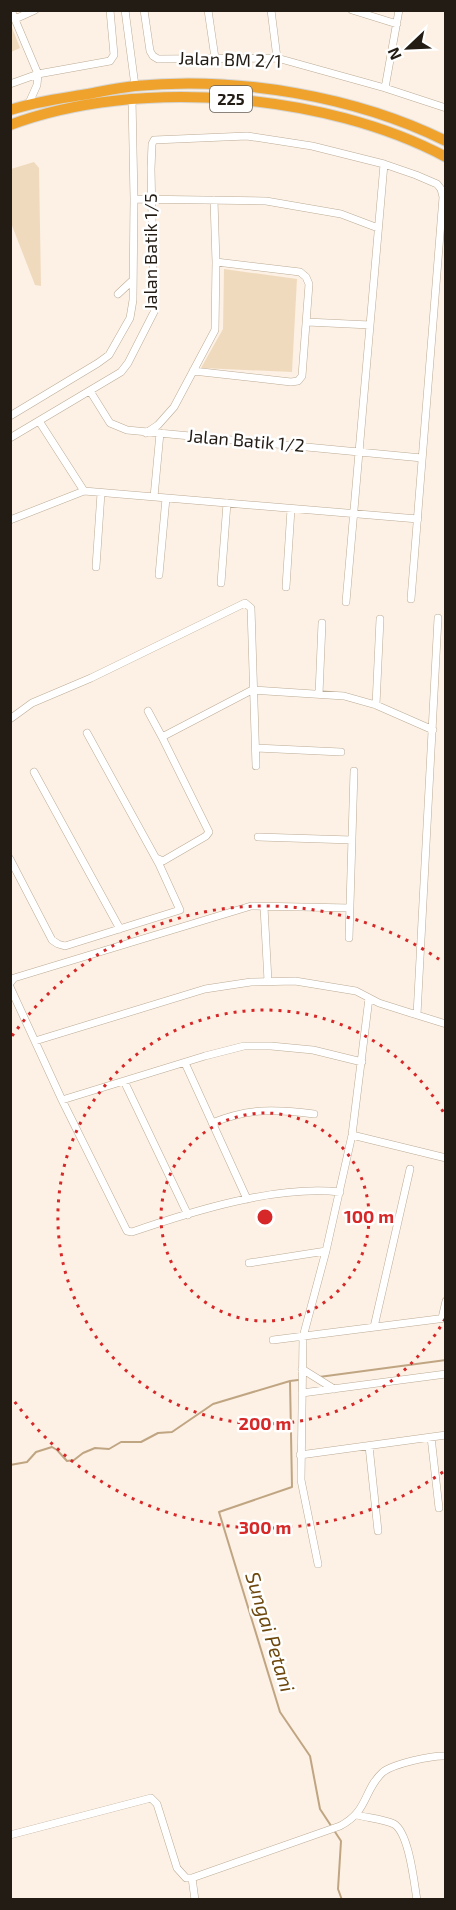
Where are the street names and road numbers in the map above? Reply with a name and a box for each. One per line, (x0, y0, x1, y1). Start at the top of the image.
street label: Jalan BM 2/1 (178, 46, 282, 72)
road number: 225 (210, 86, 252, 112)
street label: Jalan Batik 1/5 (139, 193, 161, 311)
street label: Jalan Batik 1/2 (187, 424, 306, 456)

